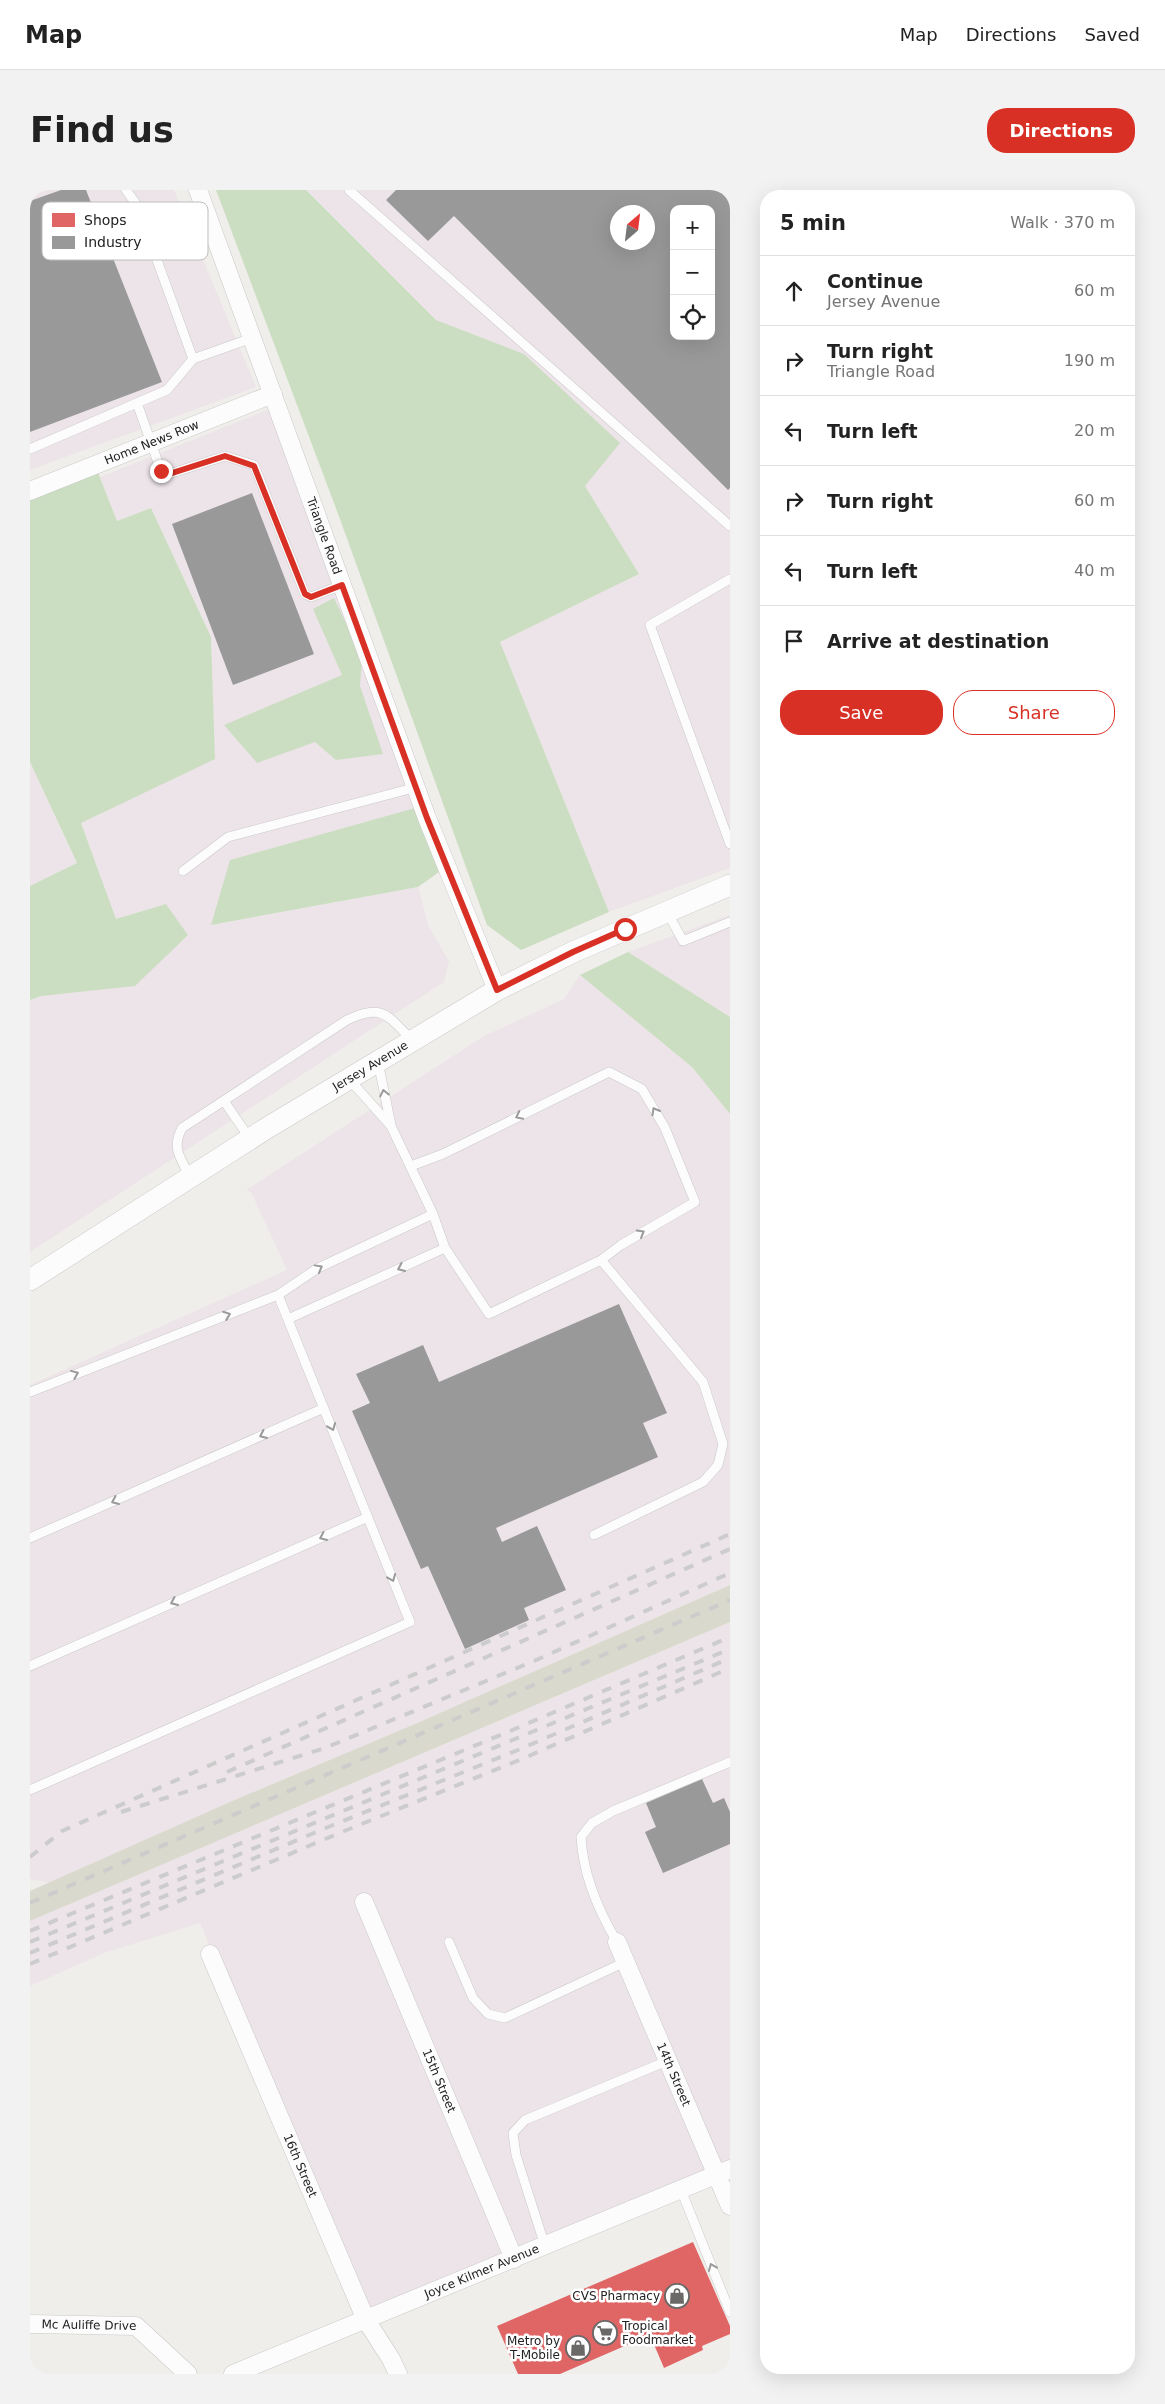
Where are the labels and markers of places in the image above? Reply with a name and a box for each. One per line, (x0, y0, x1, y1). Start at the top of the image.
shop icon: CVS Pharmacy (664, 2283, 690, 2309)
place label: CVS Pharmacy (572, 2289, 660, 2303)
place label: Tropical Foodmarket (621, 2319, 694, 2347)
supermarket icon: Tropical Foodmarket (592, 2320, 618, 2346)
place label: Metro by T-Mobile (507, 2334, 560, 2362)
shop icon: Metro by T-Mobile (565, 2335, 591, 2361)

